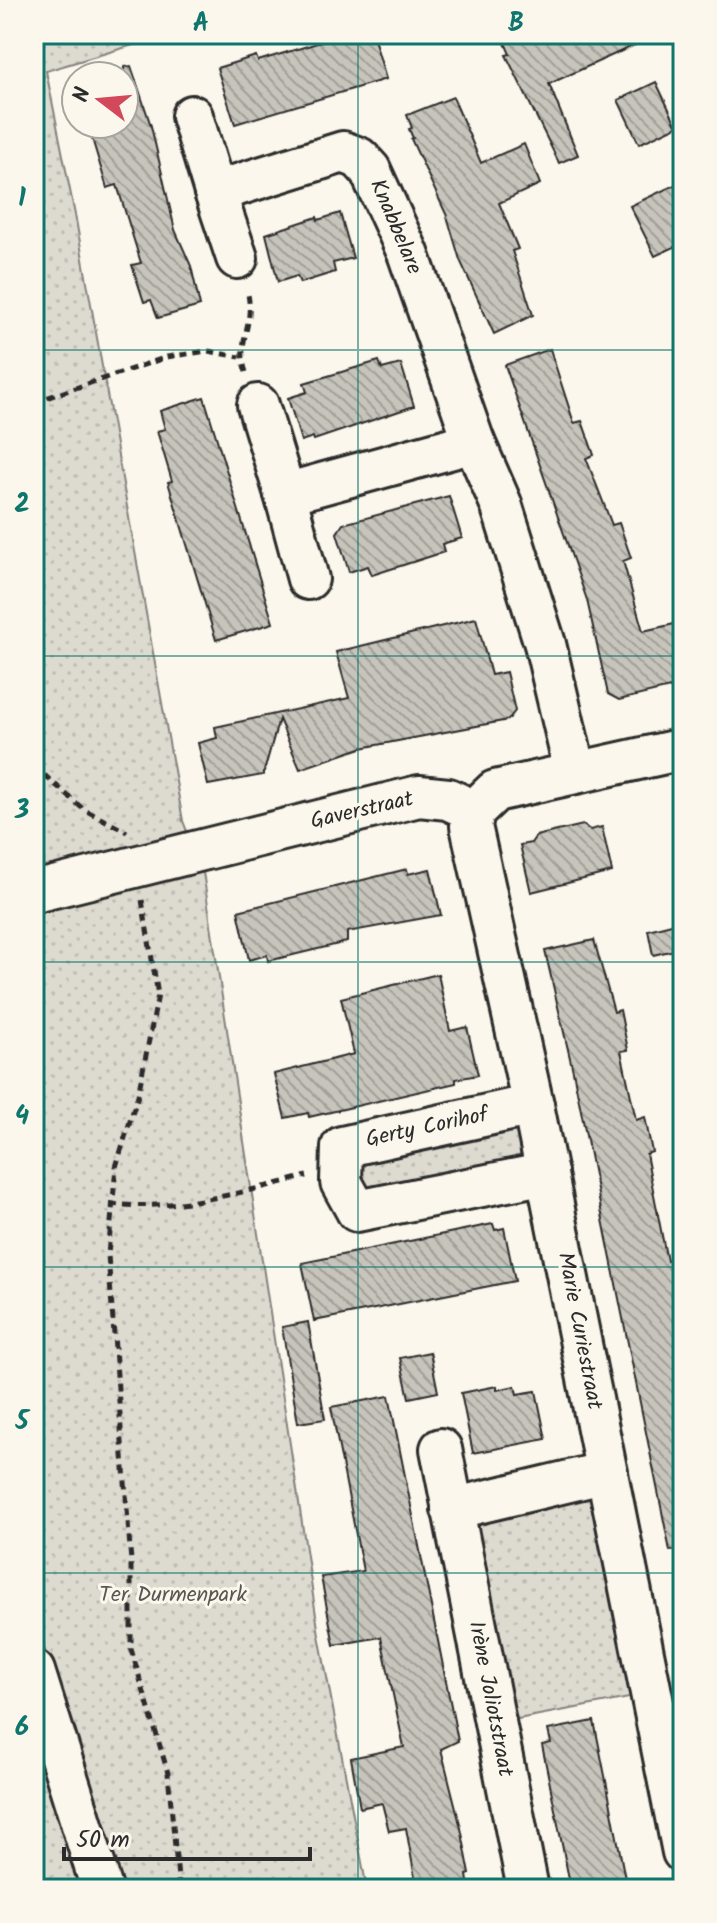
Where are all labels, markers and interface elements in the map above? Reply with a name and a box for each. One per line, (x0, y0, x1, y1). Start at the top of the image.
text: A (193, 3, 209, 45)
text: B (508, 3, 524, 45)
north arrow (60, 60, 140, 140)
text: N (64, 84, 102, 107)
street label: Knabbelare (359, 174, 431, 280)
text: 1 (18, 178, 26, 220)
text: 2 (14, 484, 30, 526)
street label: Gaverstraat (307, 782, 417, 840)
text: 3 (14, 790, 29, 832)
text: 4 (15, 1096, 29, 1138)
street label: Gerty Corihof (363, 1097, 494, 1158)
street label: Marie Curiestraat (547, 1249, 611, 1413)
text: 5 (14, 1401, 30, 1443)
park label: Ter Durmenpark (99, 1578, 247, 1613)
street label: Irène Joliotstraat (458, 1618, 522, 1780)
text: 6 (15, 1707, 29, 1749)
scale bar (64, 1811, 310, 1861)
text: 50 m (76, 1821, 130, 1860)

